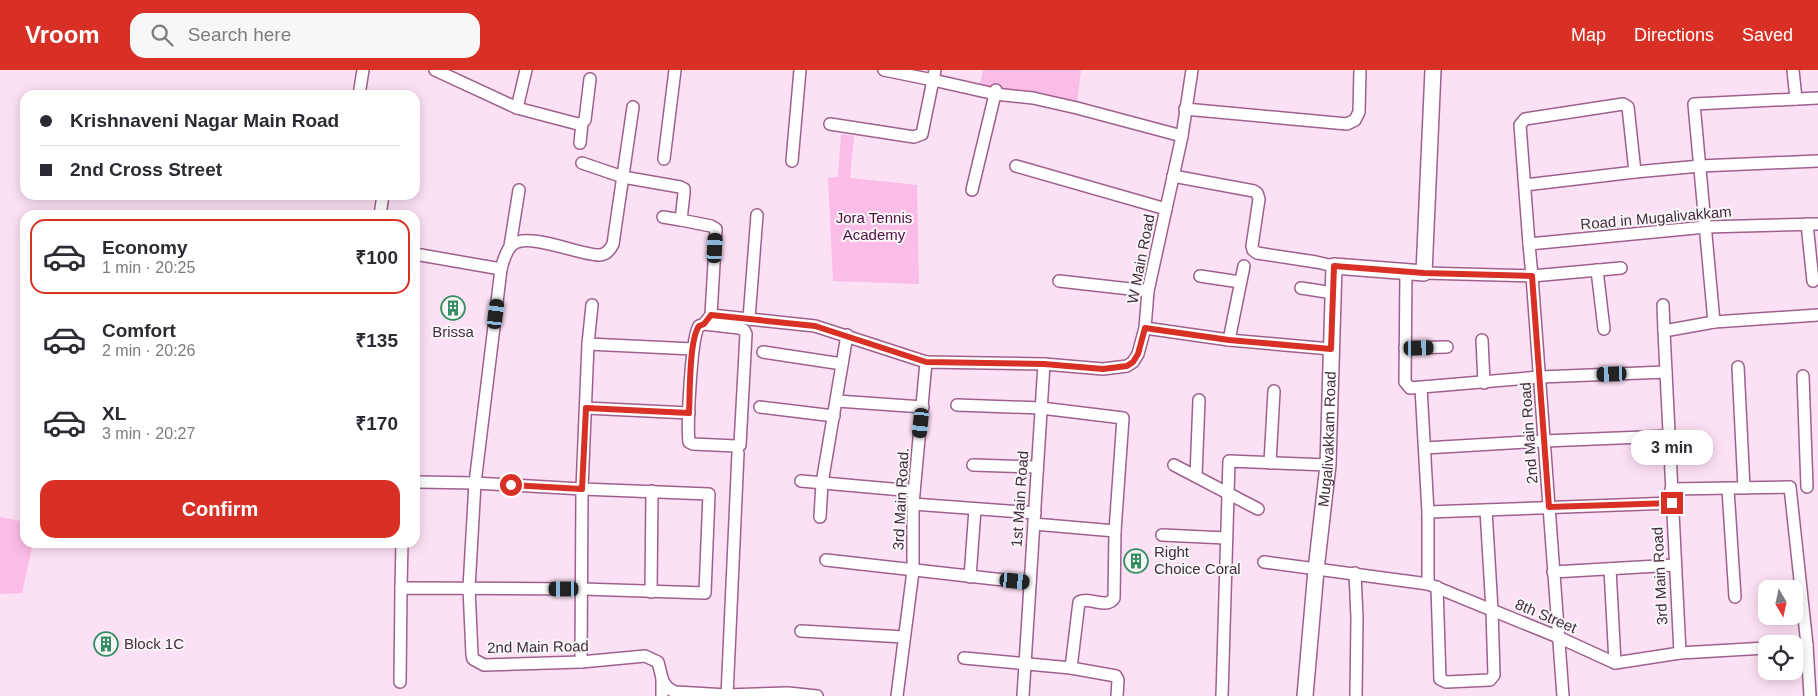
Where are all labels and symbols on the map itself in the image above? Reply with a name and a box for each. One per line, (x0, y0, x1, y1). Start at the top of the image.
street label: Road in Mugalivakkam (1580, 202, 1732, 233)
park label: Jora Tennis Academy (836, 209, 912, 243)
street label: W Main Road (1123, 213, 1158, 305)
car (706, 233, 723, 263)
building icon: Brissa (440, 295, 466, 321)
car (486, 298, 505, 330)
place label: Brissa (432, 323, 474, 340)
car (1403, 340, 1434, 356)
car (1596, 366, 1627, 382)
street label: Mugalivakkam Road (1314, 371, 1339, 508)
street label: 2nd Main Road (1516, 382, 1541, 484)
car (911, 407, 930, 439)
callout: 3 min (1631, 430, 1713, 466)
street label: 3rd Main Road. (889, 447, 912, 551)
street label: 1st Main Road (1008, 450, 1031, 548)
route start (500, 474, 522, 496)
route end (1661, 492, 1683, 514)
street label: 3rd Main Road (1648, 526, 1671, 626)
place label: Right Choice Coral (1154, 543, 1241, 577)
building icon: Right Choice Coral (1123, 548, 1149, 574)
car (999, 572, 1030, 590)
north arrow (1758, 580, 1802, 625)
car (549, 582, 579, 597)
street label: 8th Street (1513, 595, 1580, 636)
building icon: Block 1C (93, 631, 119, 657)
place label: Block 1C (124, 635, 184, 652)
street label: 2nd Main Road (487, 637, 589, 656)

